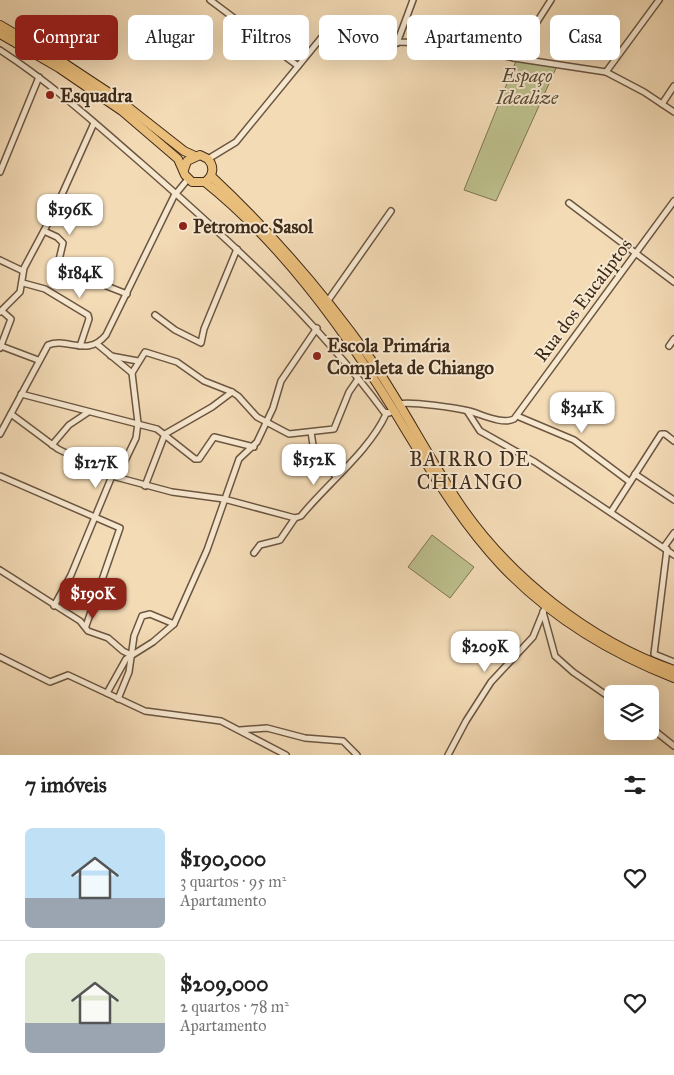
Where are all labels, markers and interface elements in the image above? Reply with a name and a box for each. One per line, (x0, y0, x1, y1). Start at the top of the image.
chip: Comprar (15, 15, 118, 60)
chip: Alugar (128, 15, 213, 60)
chip: Filtros (223, 15, 309, 60)
chip: Novo (319, 15, 397, 60)
chip: Apartamento (407, 15, 540, 60)
chip: Casa (550, 15, 620, 60)
park label: Espaço Idealize (495, 64, 559, 109)
place label: Esquadra (60, 84, 133, 108)
marker: Esquadra (44, 89, 56, 101)
pin: $196K (35, 194, 105, 236)
text: $196K (48, 200, 92, 219)
place label: Petromoc Sasol (193, 215, 314, 238)
marker: Petromoc Sasol (177, 220, 189, 232)
street label: Rua dos Eucaliptos (529, 234, 637, 366)
pin: $184K (45, 256, 115, 299)
text: $184K (58, 263, 102, 282)
place label: Escola Primária Completa de Chiango (327, 334, 494, 380)
marker: Escola Primária Completa de Chiango (311, 350, 323, 362)
pin: $341K (547, 392, 617, 434)
text: $341K (561, 398, 603, 417)
pin: $152K (279, 444, 349, 486)
pin: $127K (61, 446, 131, 489)
district label: BAIRRO DE CHIANGO (409, 447, 531, 494)
text: $152K (293, 450, 335, 469)
text: $127K (74, 453, 118, 472)
pin: $190K (58, 578, 128, 620)
text: $190K (70, 584, 116, 603)
pin: $209K (450, 630, 520, 673)
text: $209K (462, 637, 508, 656)
map controls (604, 685, 659, 740)
button: layers (604, 685, 659, 740)
icon: filters (621, 771, 649, 799)
text: 7 imóveis (25, 772, 107, 798)
text: $190,000 (180, 846, 266, 872)
icon: home (65, 848, 125, 908)
icon: heart (621, 864, 649, 892)
text: 3 quartos · 95 m² (180, 872, 286, 891)
text: Apartamento (180, 891, 266, 910)
text: $209,000 (180, 971, 269, 997)
icon: home (65, 973, 125, 1033)
icon: heart (621, 989, 649, 1017)
text: 2 quartos · 78 m² (180, 997, 289, 1016)
text: Apartamento (180, 1016, 266, 1035)

